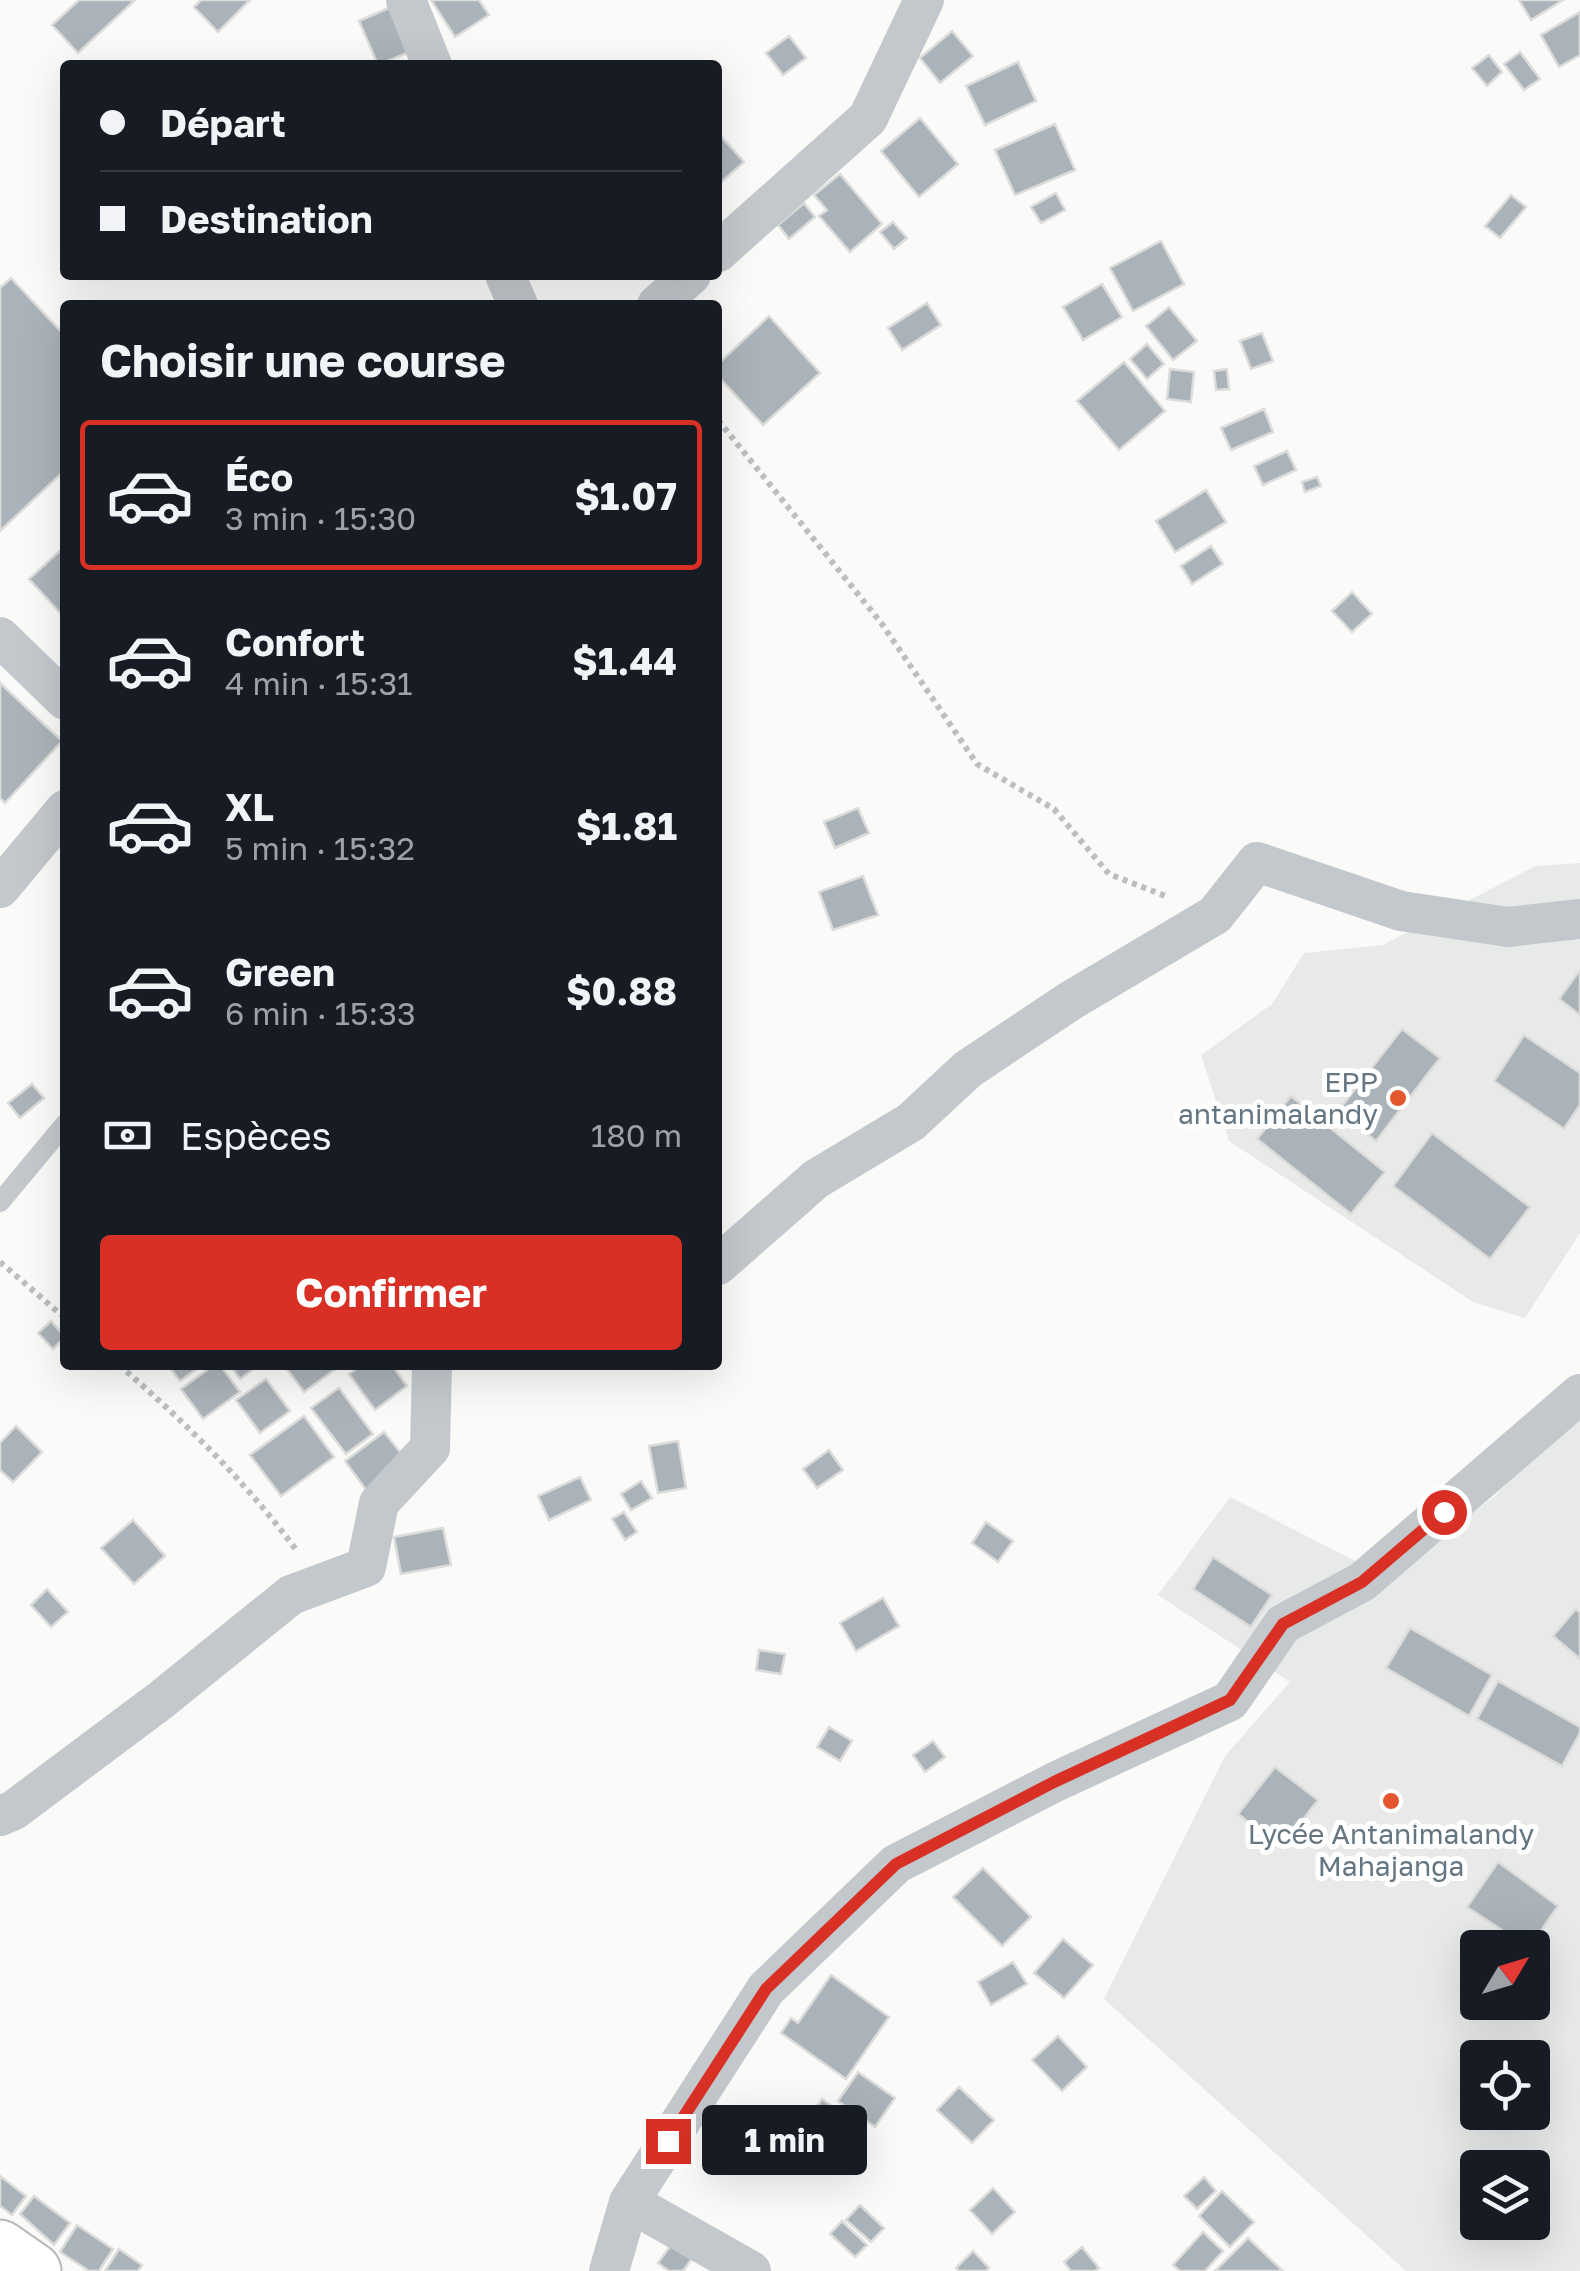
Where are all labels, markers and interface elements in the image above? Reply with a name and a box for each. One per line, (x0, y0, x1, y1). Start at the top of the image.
text: Départ (160, 100, 286, 145)
text: Destination (160, 196, 373, 241)
text: Choisir une course (100, 333, 506, 387)
icon: car (105, 450, 195, 540)
text: Éco (225, 454, 293, 499)
text: $1.07 (574, 473, 677, 518)
text: 3 min · 15:30 (225, 499, 416, 537)
icon: car (105, 615, 195, 705)
text: Confort (225, 619, 365, 664)
text: $1.44 (572, 638, 677, 683)
text: 4 min · 15:31 (225, 664, 413, 702)
icon: car (105, 780, 195, 870)
text: XL (225, 784, 274, 829)
text: $1.81 (576, 803, 677, 848)
text: 5 min · 15:32 (225, 829, 415, 867)
icon: car (105, 945, 195, 1035)
text: Green (225, 949, 335, 994)
text: $0.88 (566, 968, 677, 1013)
text: 6 min · 15:33 (225, 994, 416, 1032)
place label: EPP antanimalandy (1178, 1065, 1378, 1130)
marker: EPP antanimalandy (1387, 1087, 1409, 1109)
icon: cash (100, 1108, 155, 1163)
text: Espèces (180, 1113, 332, 1158)
text: 180 m (591, 1116, 682, 1154)
button: Confirmer (100, 1235, 682, 1350)
route start (1422, 1490, 1467, 1535)
marker: Lycée Antanimalandy Mahajanga (1380, 1790, 1402, 1812)
place label: Lycée Antanimalandy Mahajanga (1248, 1817, 1535, 1882)
north arrow (1460, 1930, 1550, 2020)
map controls (1460, 1930, 1550, 2240)
button: locate (1460, 2040, 1550, 2130)
callout: 1 min (703, 2106, 868, 2176)
route end (646, 2119, 691, 2164)
text: 1 min (744, 2121, 825, 2159)
button: layers (1460, 2150, 1550, 2240)

